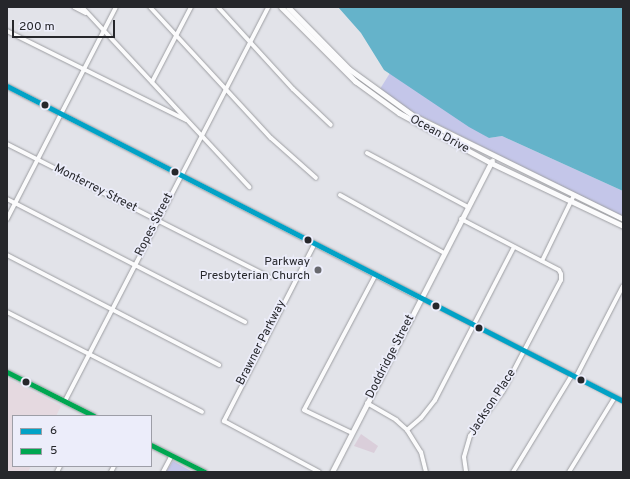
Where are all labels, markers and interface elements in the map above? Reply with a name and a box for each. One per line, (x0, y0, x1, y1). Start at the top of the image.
scale bar (14, 12, 117, 38)
text: 200 m (19, 19, 55, 35)
unlabelled marker (40, 100, 50, 110)
street label: Ocean Drive (407, 113, 471, 157)
street label: Monterrey Street (51, 162, 139, 216)
unlabelled marker (170, 167, 180, 177)
street label: Ropes Street (133, 191, 177, 259)
unlabelled marker (303, 235, 313, 245)
place label: Parkway Presbyterian Church (200, 256, 310, 284)
marker: Parkway Presbyterian Church (313, 265, 323, 275)
street label: Brawner Parkway (234, 298, 290, 388)
unlabelled marker (431, 301, 441, 311)
street label: Doddridge Street (364, 313, 418, 401)
unlabelled marker (474, 323, 484, 333)
street label: Jackson Place (466, 367, 520, 439)
unlabelled marker (576, 375, 586, 385)
unlabelled marker (21, 377, 31, 387)
legend (12, 415, 152, 467)
text: 6 (50, 423, 57, 439)
text: 5 (50, 443, 57, 459)

